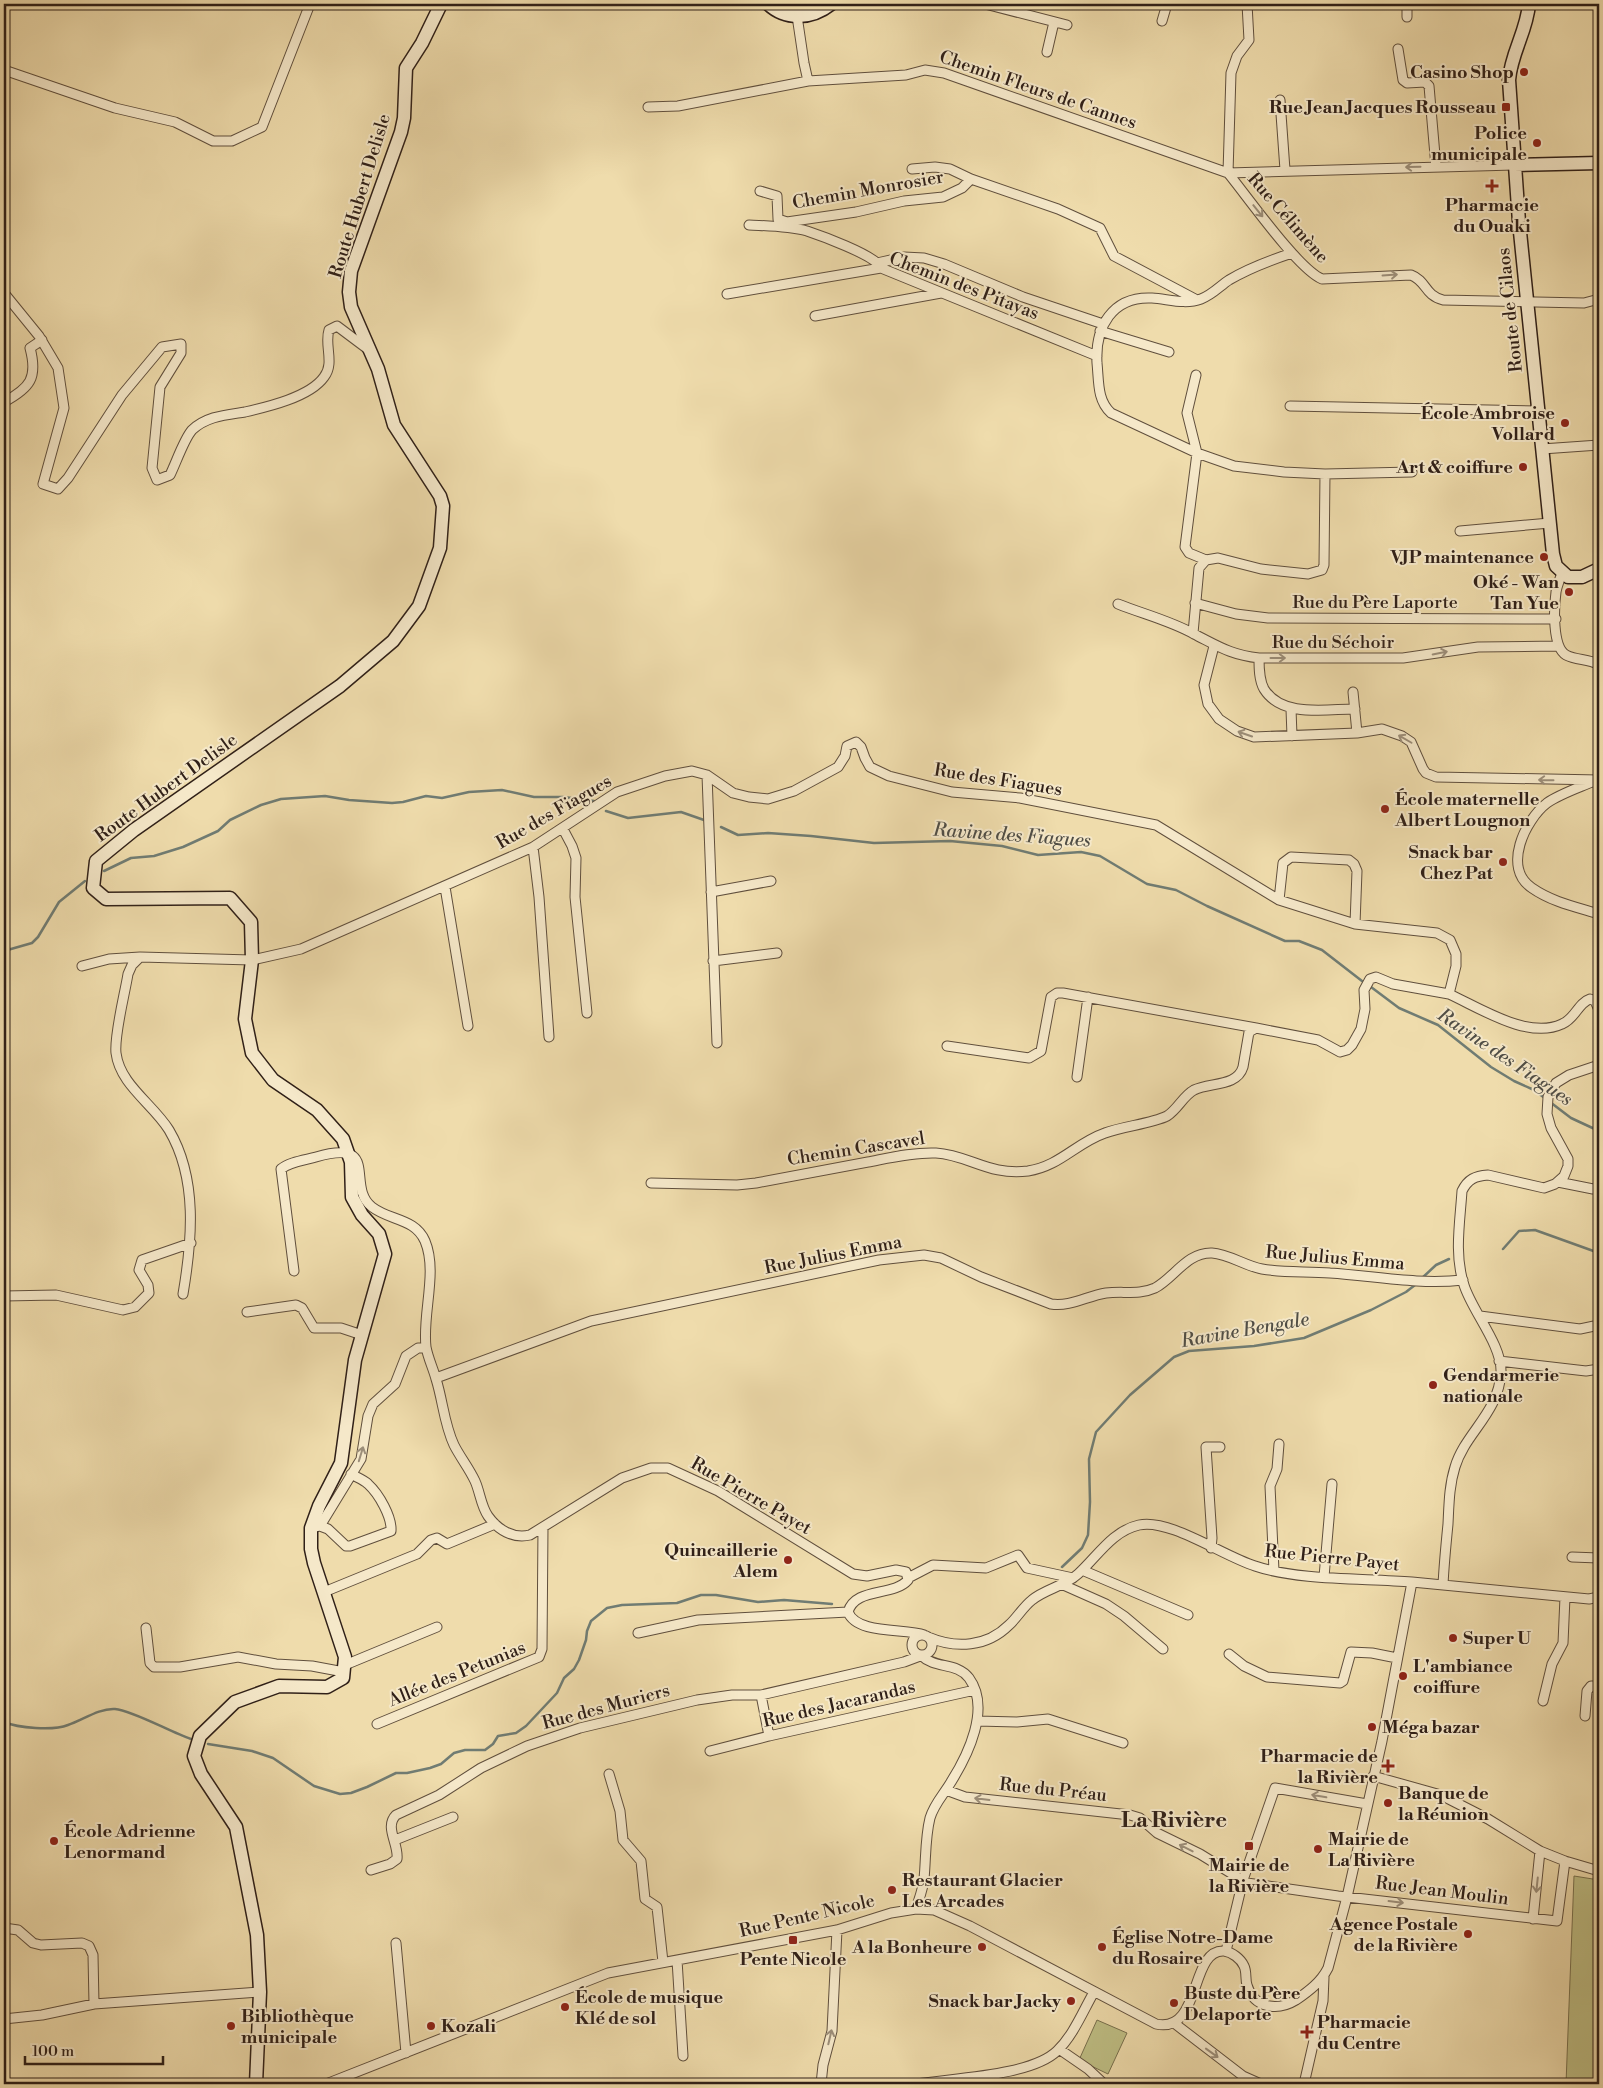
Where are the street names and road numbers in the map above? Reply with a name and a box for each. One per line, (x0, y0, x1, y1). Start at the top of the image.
street label: Chemin Fleurs de Cannes (936, 45, 1140, 135)
street label: Route Hubert Delisle (324, 111, 396, 281)
street label: Chemin Monrosier (790, 165, 946, 215)
street label: Rue Célimène (1242, 168, 1334, 268)
street label: Route de Cilaos (1492, 246, 1528, 374)
street label: Chemin des Pitayas (886, 247, 1042, 325)
street label: Rue du Père Laporte (1292, 591, 1458, 614)
street label: Rue du Séchoir (1272, 631, 1395, 654)
street label: Route Hubert Delisle (90, 729, 242, 847)
street label: Rue des Fiagues (932, 759, 1064, 802)
street label: Rue des Fiagues (492, 770, 616, 854)
street label: Chemin Cascavel (786, 1127, 927, 1171)
street label: Rue Julius Emma (762, 1230, 905, 1280)
street label: Rue Julius Emma (1264, 1240, 1406, 1276)
street label: Rue Pierre Payet (687, 1452, 816, 1540)
street label: Rue Pierre Payet (1263, 1539, 1401, 1577)
street label: Allée des Petunias (384, 1636, 529, 1712)
street label: Rue des Jacarandas (760, 1675, 918, 1733)
street label: Rue des Muriers (540, 1679, 673, 1735)
street label: Rue du Préau (998, 1773, 1109, 1807)
street label: Rue Jean Moulin (1374, 1871, 1510, 1911)
street label: Rue Pente Nicole (737, 1889, 877, 1943)

